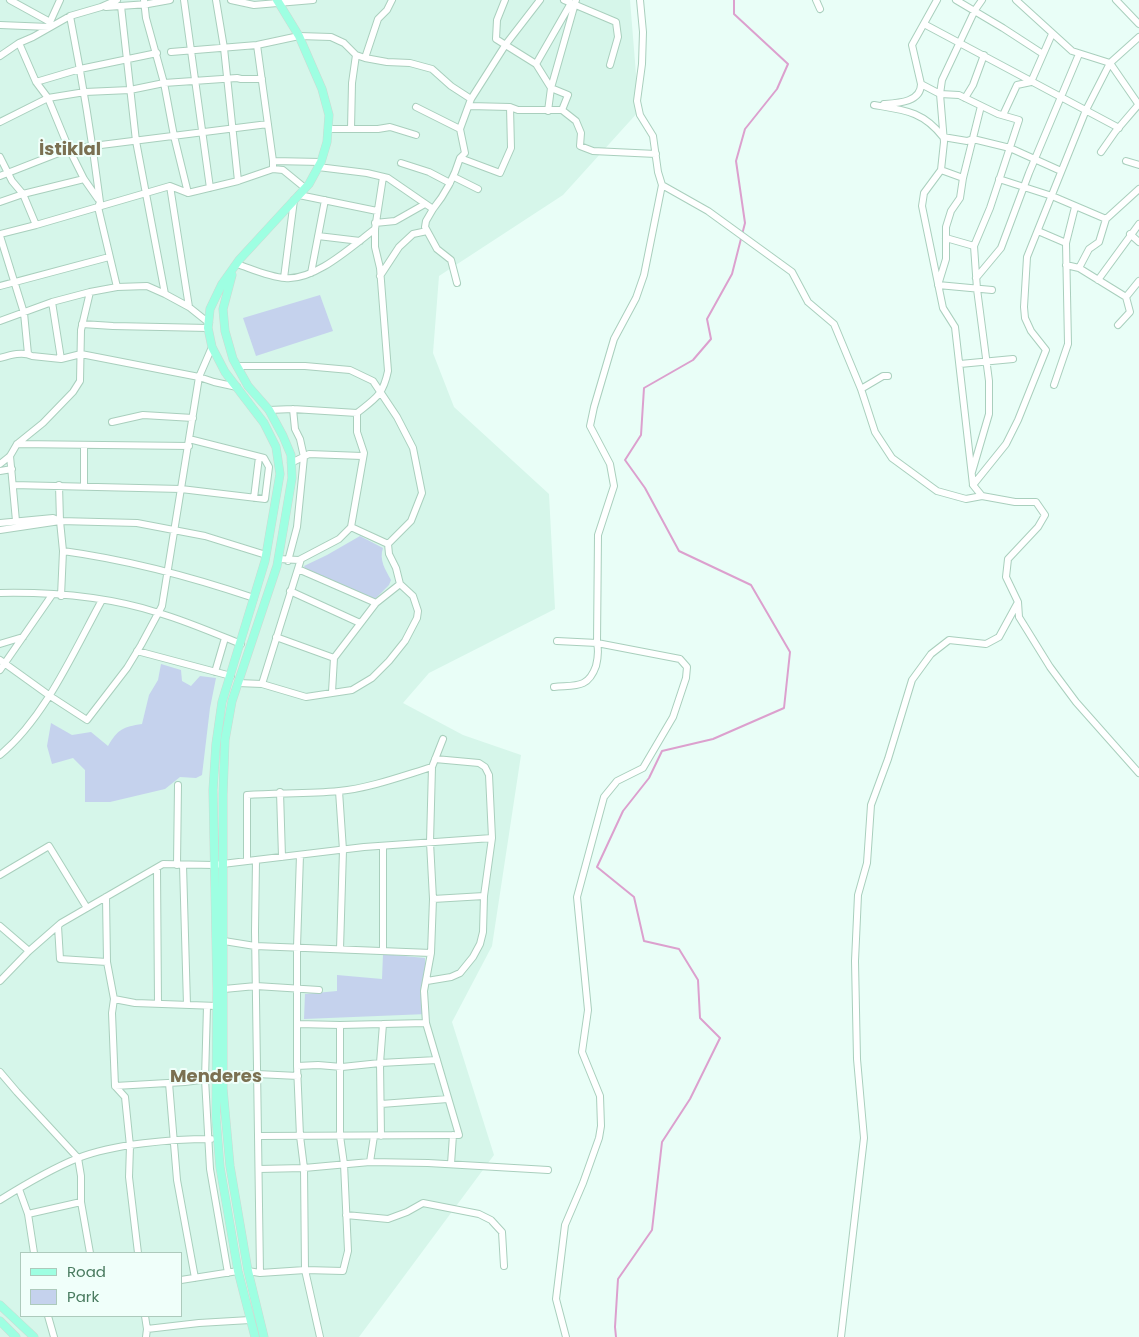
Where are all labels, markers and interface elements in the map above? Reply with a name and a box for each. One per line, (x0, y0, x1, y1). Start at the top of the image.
district label: İstiklal (39, 139, 101, 161)
district label: Menderes (170, 1066, 262, 1088)
legend (20, 1252, 182, 1317)
text: Road (67, 1261, 106, 1282)
text: Park (67, 1286, 99, 1307)

